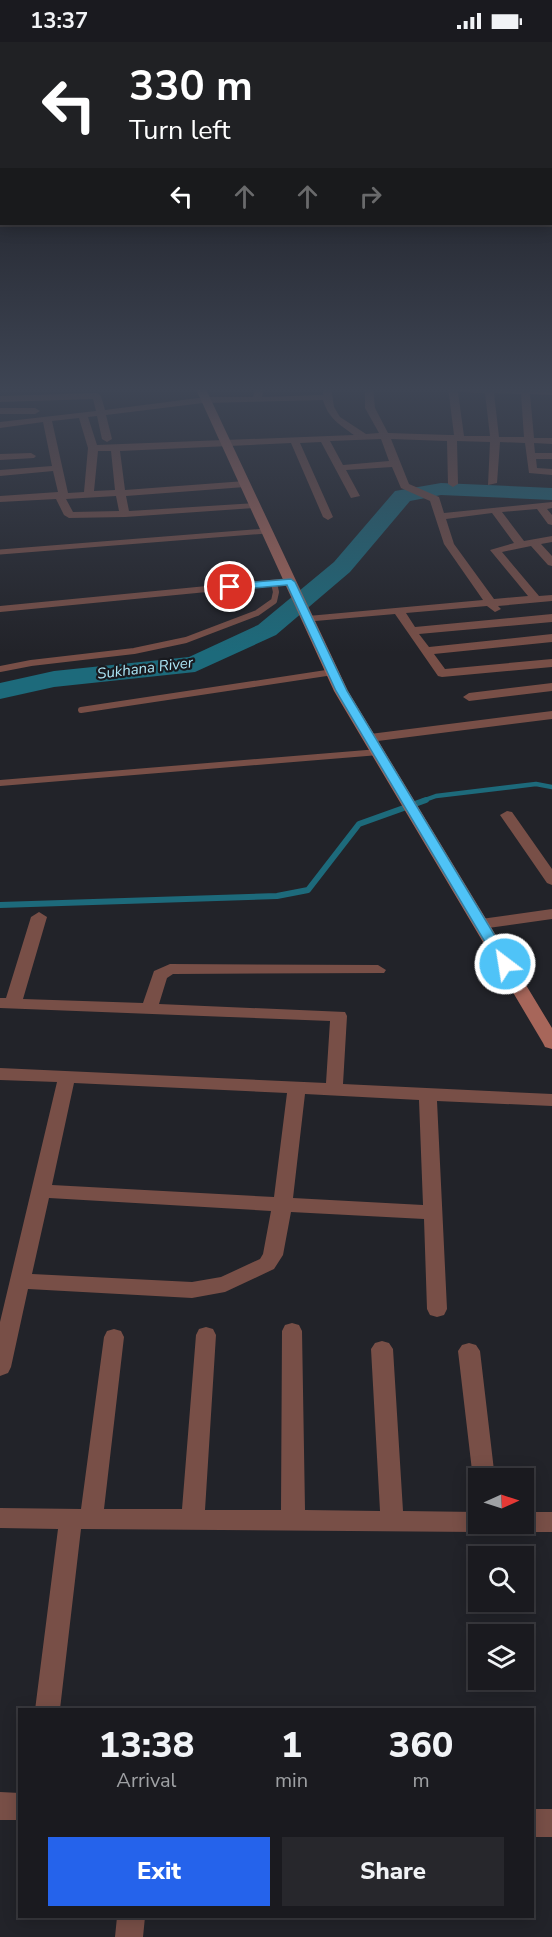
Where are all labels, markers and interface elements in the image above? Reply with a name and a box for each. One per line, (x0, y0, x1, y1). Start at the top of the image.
text: 13:37 (30, 6, 88, 36)
text: 330 m (129, 58, 253, 115)
icon: left (30, 66, 108, 144)
text: Turn left (129, 112, 230, 149)
icon: left (165, 180, 198, 213)
icon: ahead (228, 180, 261, 213)
icon: ahead (291, 180, 324, 213)
icon: right (354, 180, 387, 213)
pin (204, 561, 255, 612)
icon: arrive (213, 570, 246, 603)
water label: Sukhana River (96, 652, 195, 684)
position arrow (473, 932, 537, 996)
north arrow (468, 1468, 534, 1534)
map controls (468, 1468, 534, 1690)
button: search (468, 1546, 534, 1612)
button: layers (468, 1624, 534, 1690)
text: 13:38 (99, 1721, 194, 1770)
text: 1 (281, 1721, 302, 1770)
text: 360 (389, 1721, 453, 1770)
text: Arrival (116, 1767, 177, 1794)
text: min (275, 1767, 308, 1794)
text: m (412, 1767, 430, 1794)
button: Exit (48, 1837, 270, 1906)
button: Share (282, 1837, 504, 1906)

